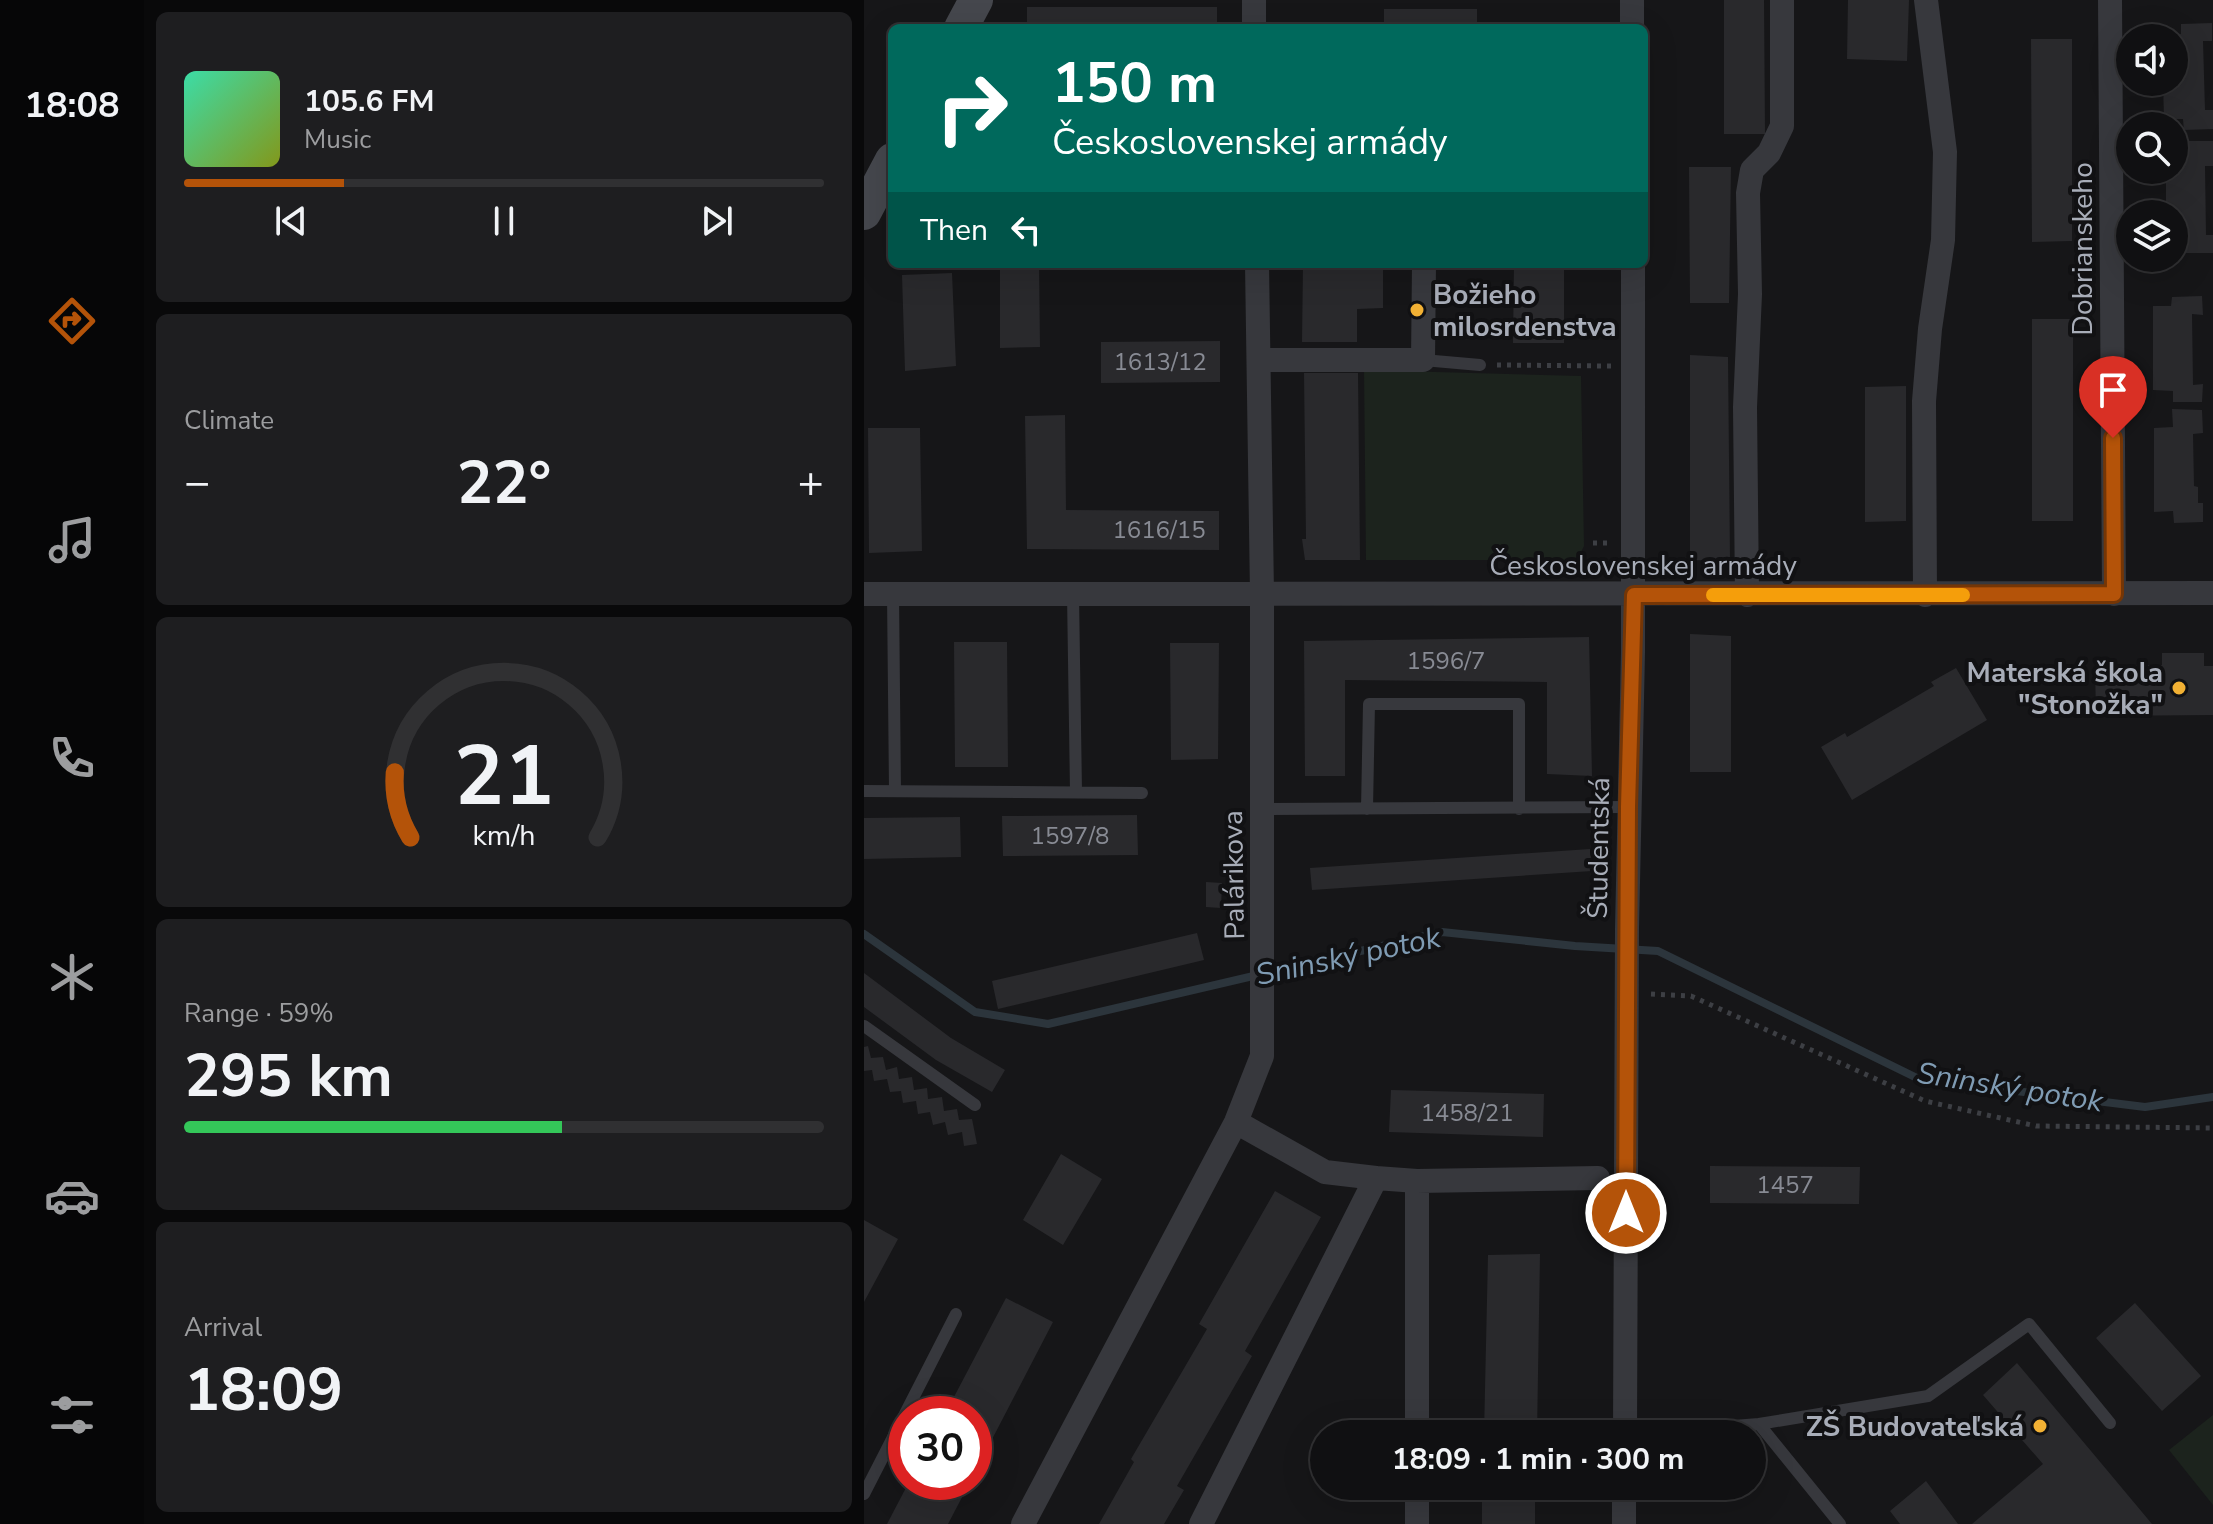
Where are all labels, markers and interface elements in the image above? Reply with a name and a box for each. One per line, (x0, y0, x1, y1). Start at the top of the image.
map controls (2116, 24, 2188, 272)
button: sound (2116, 24, 2188, 96)
text: 150 m (1052, 45, 1217, 122)
icon: right (920, 56, 1024, 160)
text: 18:08 (24, 81, 120, 130)
text: 105.6 FM (304, 81, 434, 122)
button: search (2116, 112, 2188, 184)
text: Československej armády (1052, 118, 1448, 167)
text: Music (304, 122, 371, 157)
street label: Dobrianskeho (2064, 162, 2102, 336)
icon: previous (269, 199, 313, 243)
icon: pause (482, 199, 526, 243)
icon: next (695, 199, 739, 243)
button: layers (2116, 200, 2188, 272)
icon: left (1004, 208, 1048, 252)
text: Then (920, 210, 988, 251)
place label: Božieho milosrdenstva (1433, 276, 1617, 346)
icon: directions (44, 293, 100, 349)
marker: Božieho milosrdenstva (1408, 301, 1426, 319)
house number: 1613/12 (1113, 346, 1207, 378)
pin (2079, 356, 2147, 438)
icon: arrive (2091, 368, 2135, 412)
text: Climate (184, 403, 274, 438)
text: 22° (457, 442, 551, 524)
text: − (184, 453, 210, 513)
text: + (798, 453, 824, 513)
icon: music (44, 512, 100, 568)
house number: 1616/15 (1112, 514, 1206, 546)
street label: Československej armády (1489, 547, 1797, 585)
house number: 1596/7 (1407, 645, 1485, 677)
place label: Materská škola "Stonožka" (1967, 654, 2163, 724)
marker: Materská škola "Stonožka" (2170, 679, 2188, 697)
text: 21 (454, 720, 554, 833)
icon: phone (44, 730, 100, 786)
street label: Študentská (1579, 777, 1619, 919)
street label: Palárikova (1214, 810, 1254, 940)
text: km/h (473, 816, 535, 855)
house number: 1597/8 (1031, 820, 1109, 852)
water label: Sninský potok (1252, 917, 1445, 996)
icon: climate (44, 949, 100, 1005)
text: Range · 59% (184, 996, 334, 1031)
text: 295 km (184, 1035, 393, 1117)
water label: Sninský potok (1914, 1053, 2107, 1123)
house number: 1458/21 (1420, 1097, 1514, 1129)
icon: car (44, 1168, 100, 1224)
house number: 1457 (1756, 1169, 1814, 1201)
position arrow (1584, 1171, 1668, 1255)
text: Arrival (184, 1310, 262, 1345)
text: 18:09 (184, 1349, 343, 1431)
icon: filters (44, 1387, 100, 1443)
speed limit sign: 30 (888, 1396, 992, 1500)
place label: ZŠ Budovateľská (1806, 1408, 2024, 1446)
marker: ZŠ Budovateľská (2031, 1417, 2049, 1435)
text: 18:09 · 1 min · 300 m (1392, 1439, 1684, 1480)

